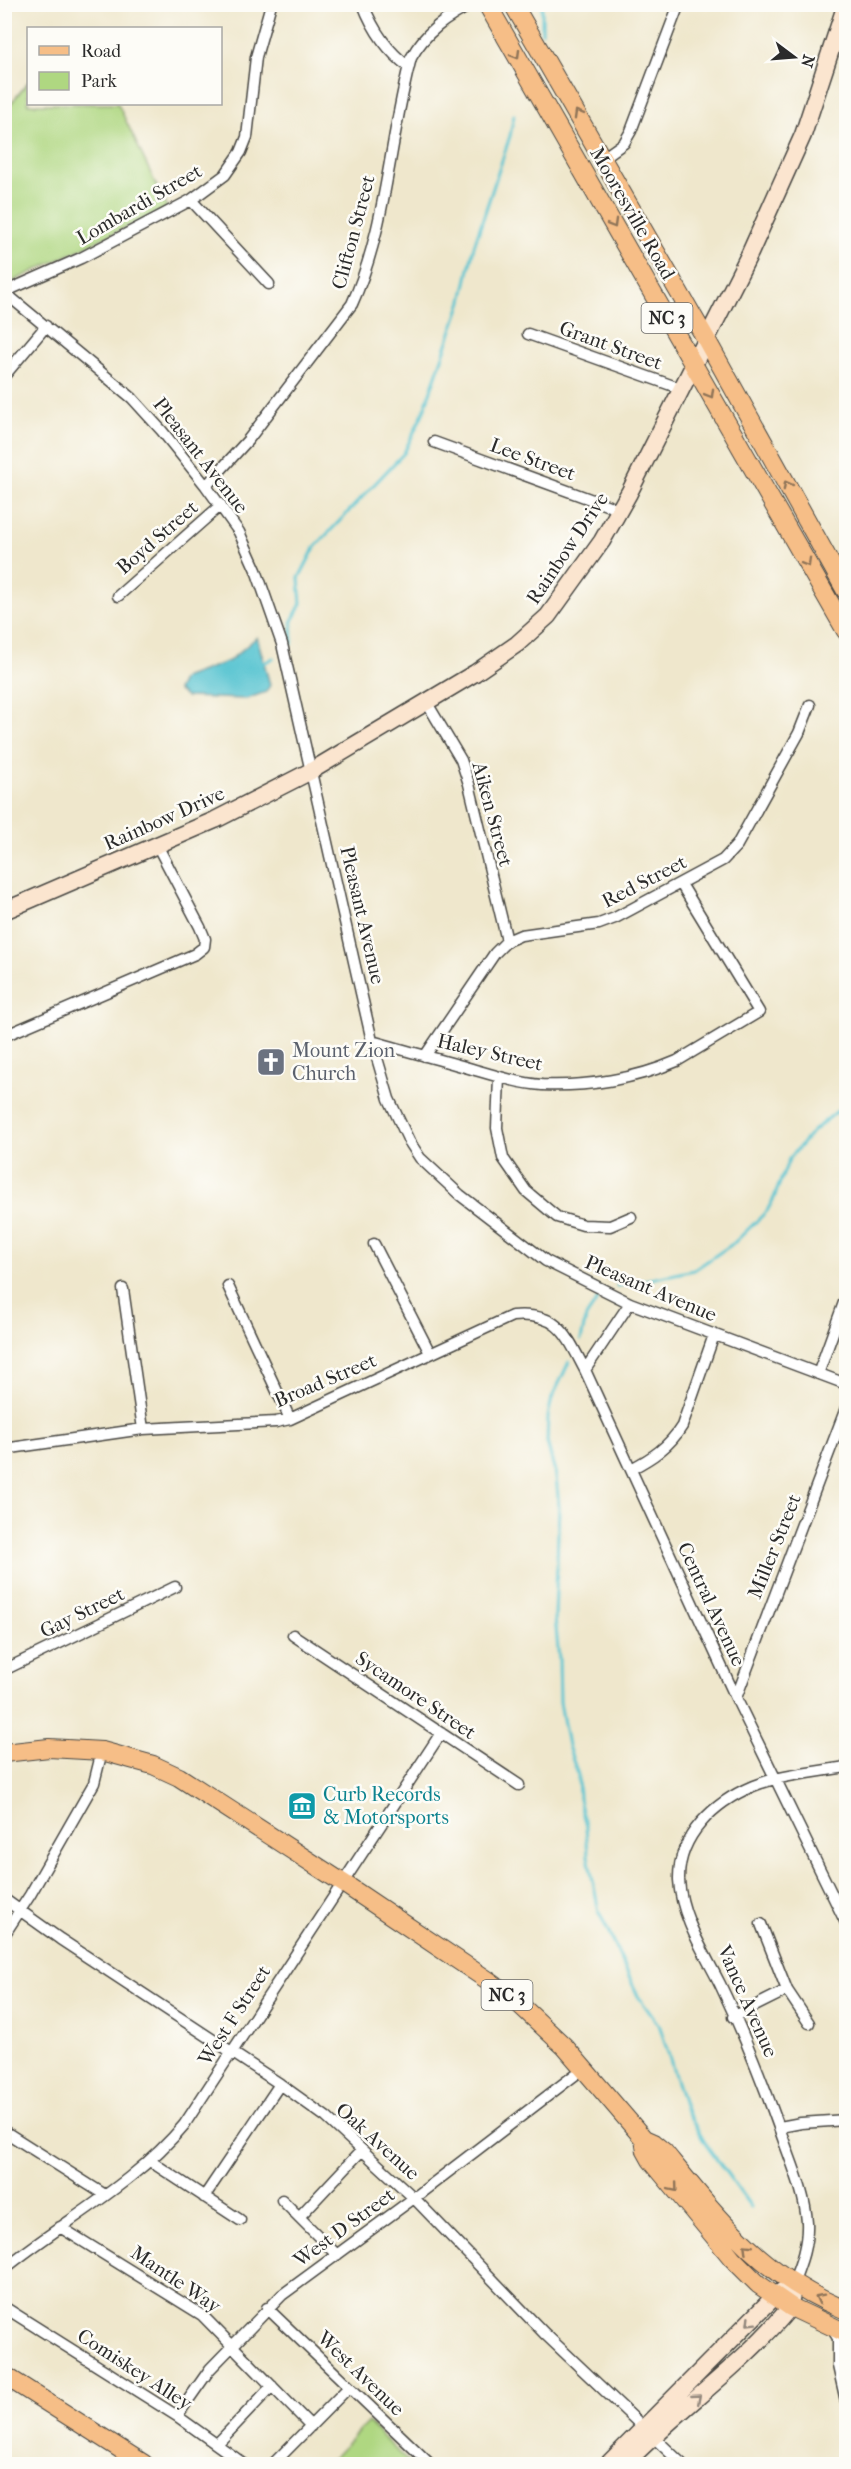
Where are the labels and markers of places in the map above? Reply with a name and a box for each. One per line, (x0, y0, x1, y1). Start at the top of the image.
place label: Mount Zion Church (292, 1039, 396, 1085)
church icon: Mount Zion Church (255, 1046, 287, 1078)
place label: Curb Records & Motorsports (323, 1783, 449, 1829)
museum icon: Curb Records & Motorsports (286, 1790, 318, 1822)

